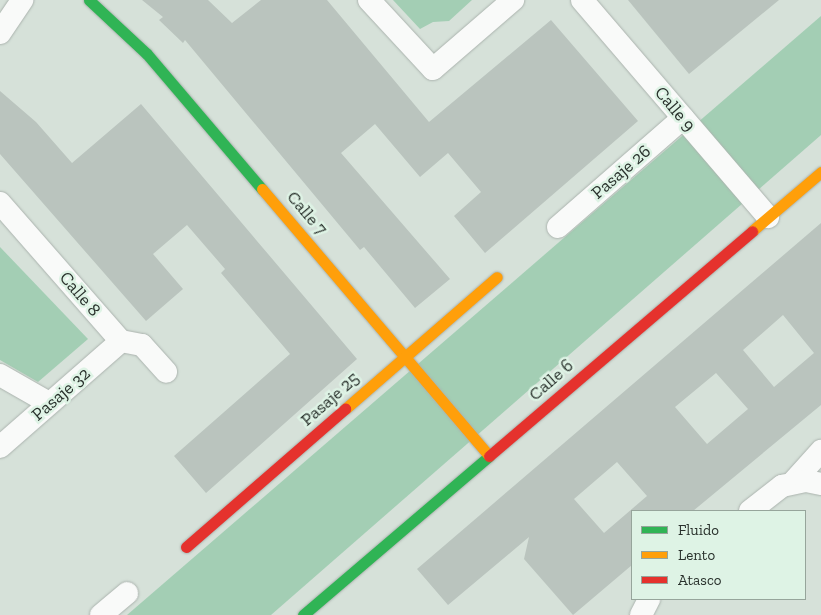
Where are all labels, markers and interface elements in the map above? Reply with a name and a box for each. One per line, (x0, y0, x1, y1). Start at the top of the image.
street label: Calle 9 (650, 82, 700, 136)
street label: Pasaje 26 (587, 140, 655, 204)
street label: Calle 7 (282, 187, 332, 239)
street label: Calle 8 (55, 267, 105, 321)
street label: Calle 6 (524, 355, 578, 405)
street label: Pasaje 32 (27, 363, 95, 425)
street label: Pasaje 25 (296, 368, 364, 430)
legend (631, 510, 806, 600)
text: Fluido (678, 521, 719, 539)
text: Lento (678, 546, 715, 564)
text: Atasco (678, 571, 722, 589)

